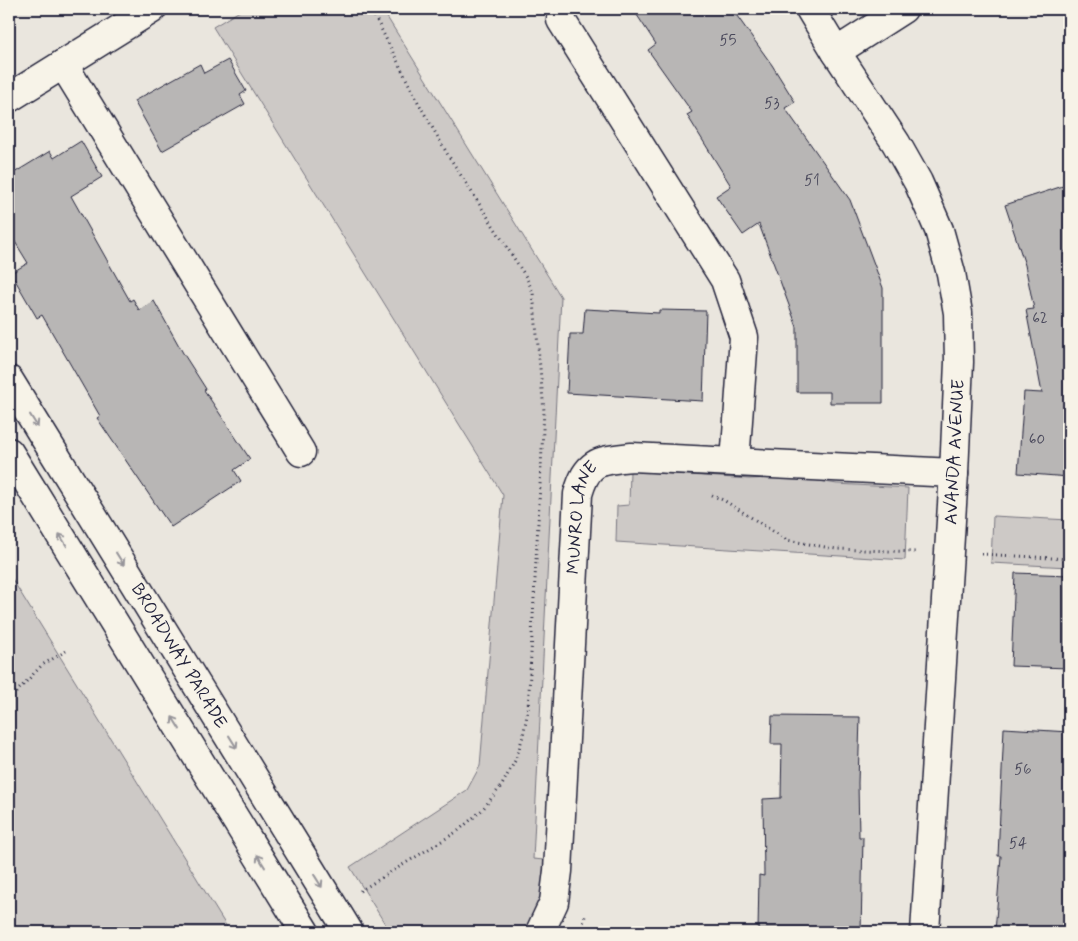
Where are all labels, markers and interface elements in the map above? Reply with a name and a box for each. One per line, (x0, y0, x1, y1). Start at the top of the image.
house number: 55 (720, 31, 737, 51)
house number: 53 (764, 94, 780, 114)
house number: 51 (804, 171, 820, 191)
house number: 62 (1032, 309, 1048, 329)
street label: AVANDA AVENUE (939, 379, 971, 525)
one-way arrow (30, 414, 40, 428)
house number: 60 (1029, 430, 1045, 450)
street label: MUNRO LANE (562, 456, 603, 575)
one-way arrow (58, 533, 68, 547)
one-way arrow (115, 552, 125, 566)
street label: BROADWAY PARADE (125, 579, 233, 733)
one-way arrow (171, 716, 181, 730)
one-way arrow (228, 735, 238, 749)
house number: 56 (1014, 760, 1032, 780)
house number: 54 (1009, 834, 1027, 854)
one-way arrow (256, 854, 267, 868)
one-way arrow (313, 873, 323, 887)

